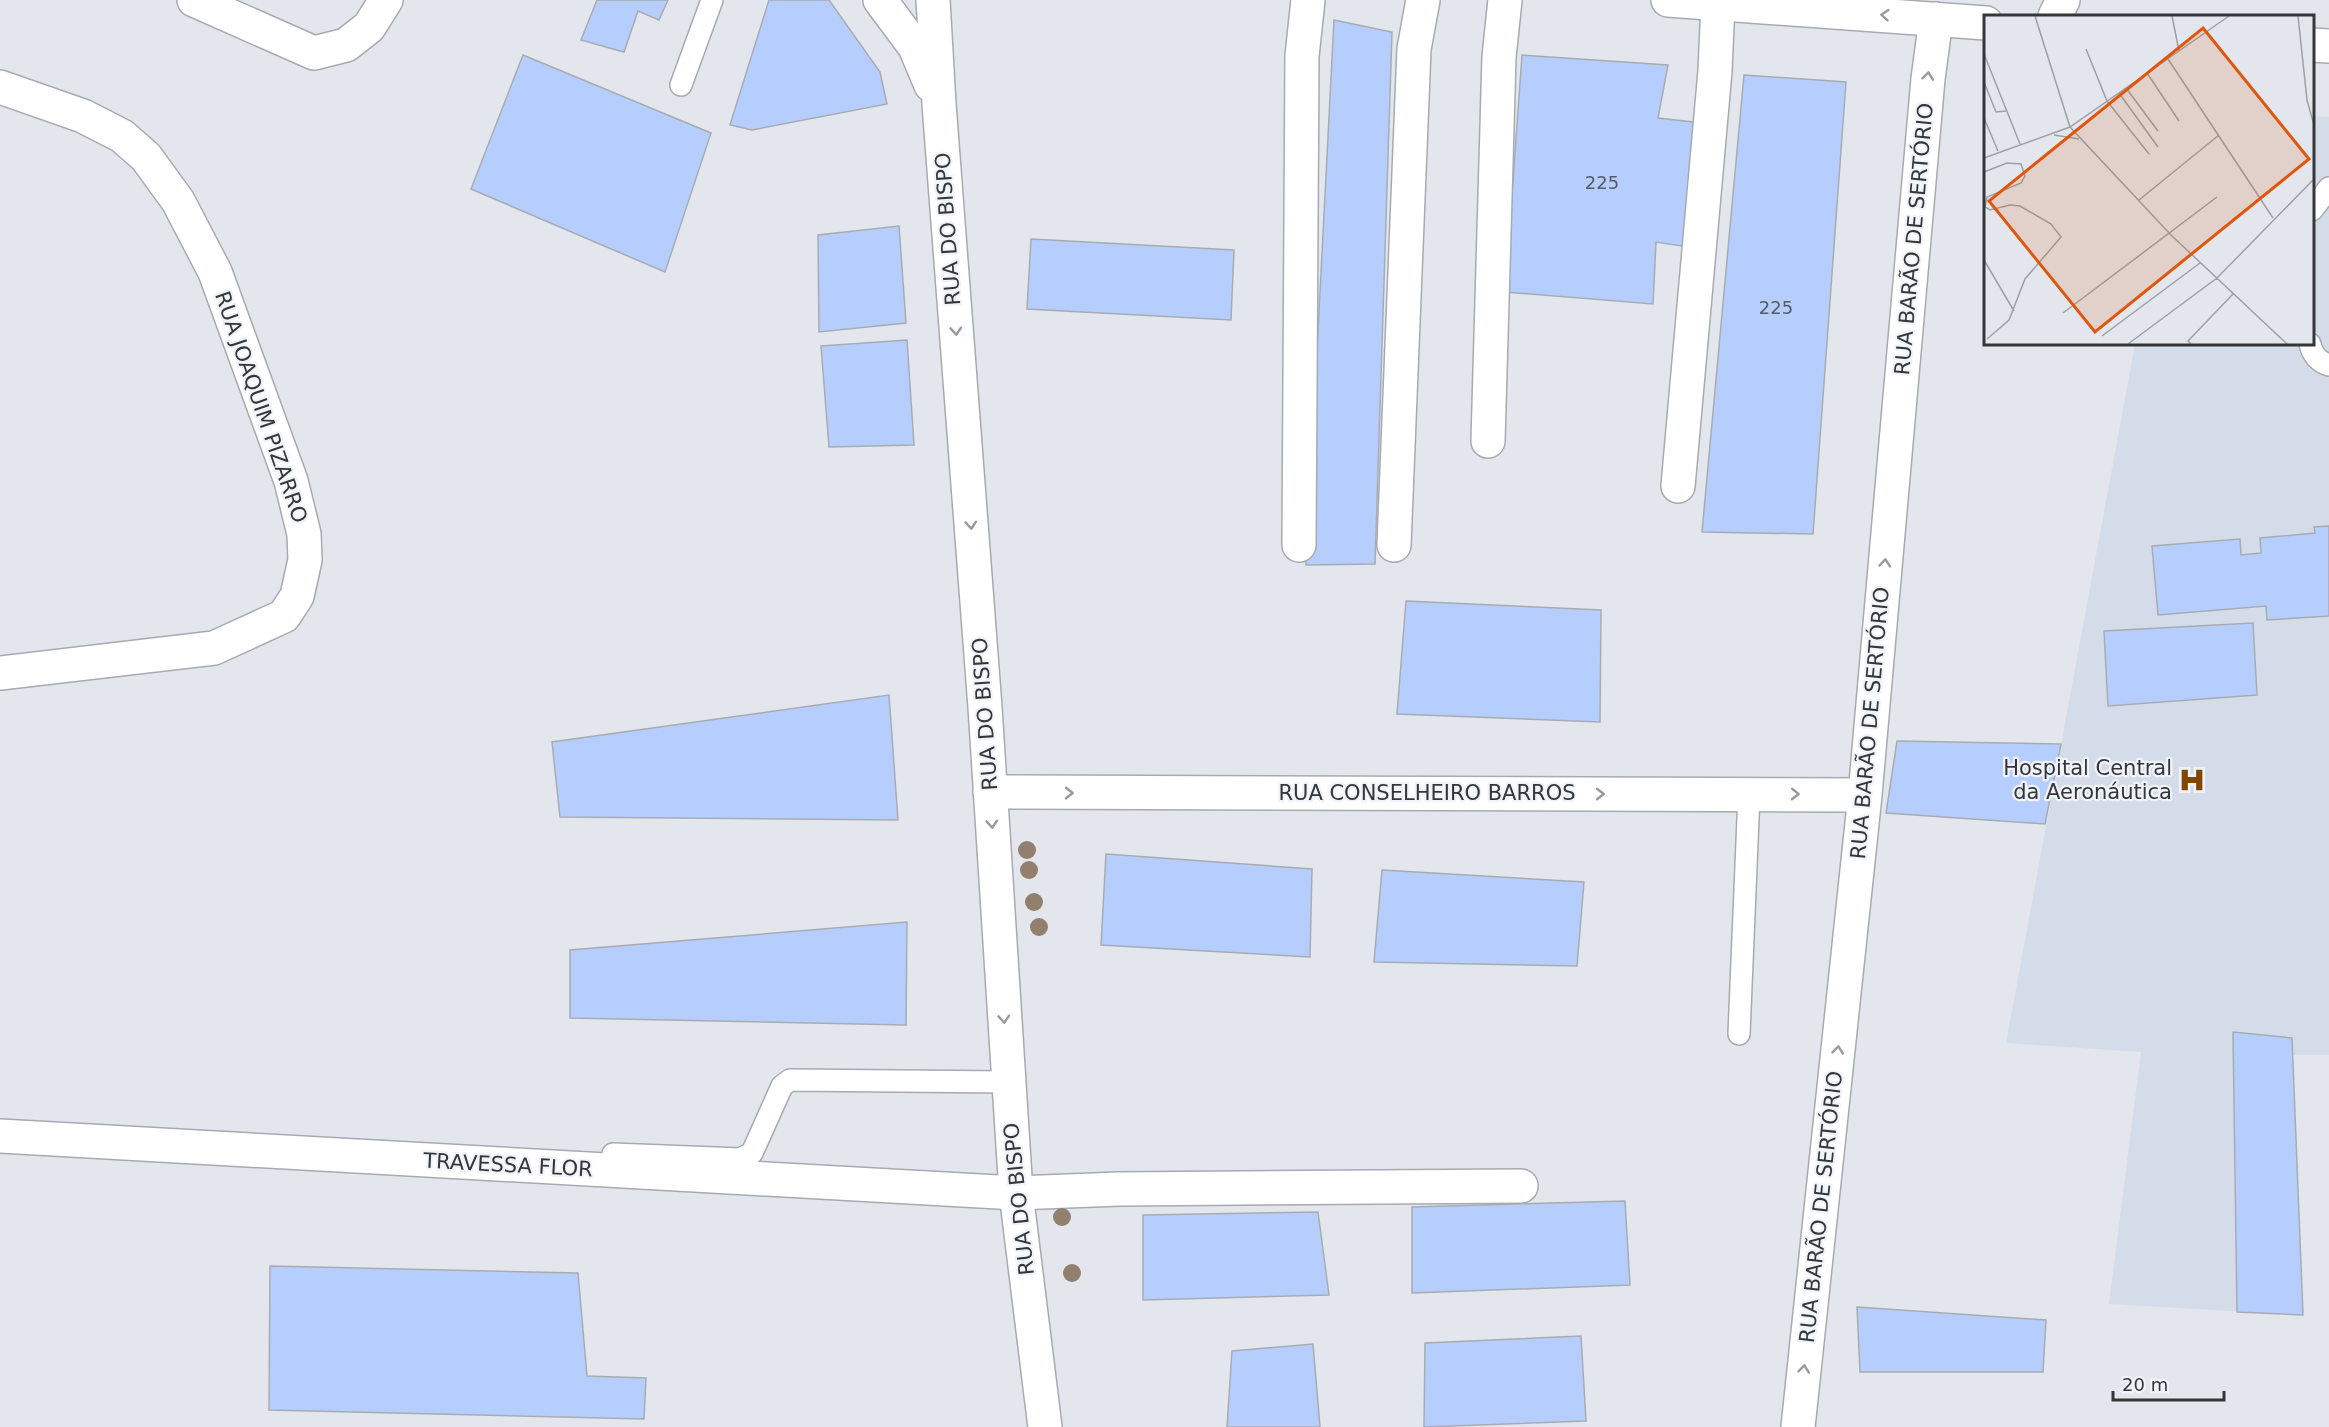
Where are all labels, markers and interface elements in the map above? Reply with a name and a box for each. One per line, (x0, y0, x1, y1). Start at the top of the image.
one-way arrow (1881, 9, 1890, 22)
inset map (1984, 15, 2314, 345)
one-way arrow (1922, 71, 1934, 80)
street label: RUA BARÃO DE SERTÓRIO (1888, 102, 1938, 376)
street label: RUA DO BISPO (931, 152, 965, 306)
house number: 225 (1585, 172, 1619, 193)
street label: RUA JOAQUIM PIZARRO (210, 288, 312, 526)
house number: 225 (1759, 297, 1793, 318)
one-way arrow (949, 326, 962, 335)
one-way arrow (964, 521, 977, 530)
one-way arrow (1878, 558, 1891, 567)
street label: RUA BARÃO DE SERTÓRIO (1844, 586, 1894, 860)
street label: RUA DO BISPO (968, 637, 1002, 791)
place label: Hospital Central da Aeronáutica (2003, 756, 2172, 804)
hospital icon: Hospital Central da Aeronáutica (2177, 765, 2207, 795)
street label: RUA CONSELHEIRO BARROS (1278, 781, 1576, 805)
one-way arrow (1065, 787, 1074, 799)
one-way arrow (1596, 787, 1605, 800)
one-way arrow (1791, 788, 1800, 800)
one-way arrow (985, 820, 998, 829)
one-way arrow (997, 1015, 1010, 1024)
one-way arrow (1831, 1045, 1844, 1054)
street label: RUA BARÃO DE SERTÓRIO (1793, 1070, 1847, 1344)
street label: RUA DO BISPO (999, 1121, 1039, 1277)
street label: TRAVESSA FLOR (422, 1149, 593, 1181)
one-way arrow (1797, 1364, 1810, 1373)
scale bar (2113, 1364, 2224, 1402)
text: 20 m (2122, 1374, 2168, 1395)

